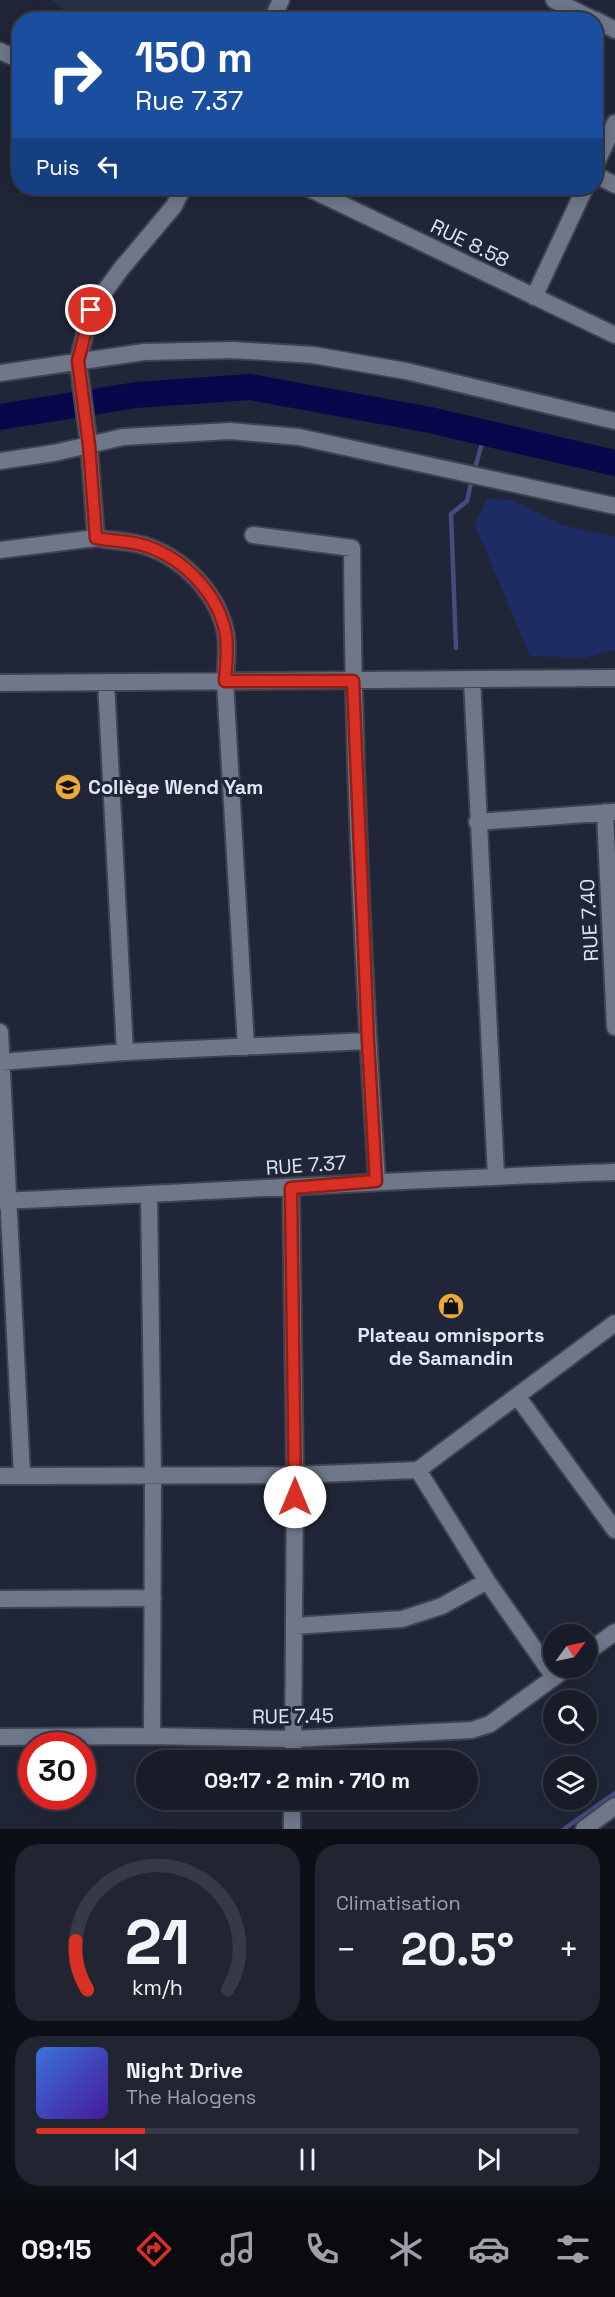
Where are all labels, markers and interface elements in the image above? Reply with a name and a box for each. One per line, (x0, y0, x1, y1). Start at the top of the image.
text: 150 m (135, 31, 253, 84)
icon: right (36, 36, 114, 114)
text: Rue 7.37 (135, 83, 243, 118)
icon: left (92, 150, 125, 183)
text: Puis (36, 153, 80, 181)
street label: RUE 8.58 (426, 213, 514, 273)
pin (65, 284, 116, 335)
icon: arrive (74, 293, 107, 326)
school or university icon: Collège Wend Yam (53, 772, 83, 802)
place label: Collège Wend Yam (88, 774, 263, 800)
street label: RUE 7.40 (574, 878, 604, 962)
street label: RUE 7.37 (265, 1149, 347, 1181)
shop icon: Plateau omnisports de Samandin (436, 1291, 466, 1321)
place label: Plateau omnisports de Samandin (357, 1322, 545, 1371)
position arrow (263, 1465, 327, 1529)
north arrow (543, 1624, 597, 1678)
map controls (543, 1624, 597, 1810)
button: search (543, 1690, 597, 1744)
street label: RUE 7.45 (252, 1702, 334, 1730)
speed limit sign: 30 (18, 1732, 96, 1810)
button: layers (543, 1756, 597, 1810)
text: 09:17 · 2 min · 710 m (204, 1766, 410, 1794)
text: Climatisation (336, 1890, 461, 1916)
text: 21 (125, 1903, 190, 1982)
text: 20.5° (401, 1921, 514, 1978)
text: − (336, 1929, 356, 1971)
text: + (559, 1929, 579, 1971)
text: km/h (132, 1974, 183, 2001)
text: Night Drive (126, 2056, 243, 2084)
text: The Halogens (126, 2084, 256, 2110)
icon: previous (110, 2143, 143, 2176)
icon: pause (291, 2143, 324, 2176)
icon: next (472, 2143, 505, 2176)
icon: directions (133, 2228, 175, 2270)
icon: music (217, 2228, 259, 2270)
icon: phone (301, 2228, 343, 2270)
icon: climate (385, 2228, 427, 2270)
icon: car (468, 2228, 510, 2270)
icon: filters (552, 2228, 594, 2270)
text: 09:15 (21, 2232, 92, 2267)

